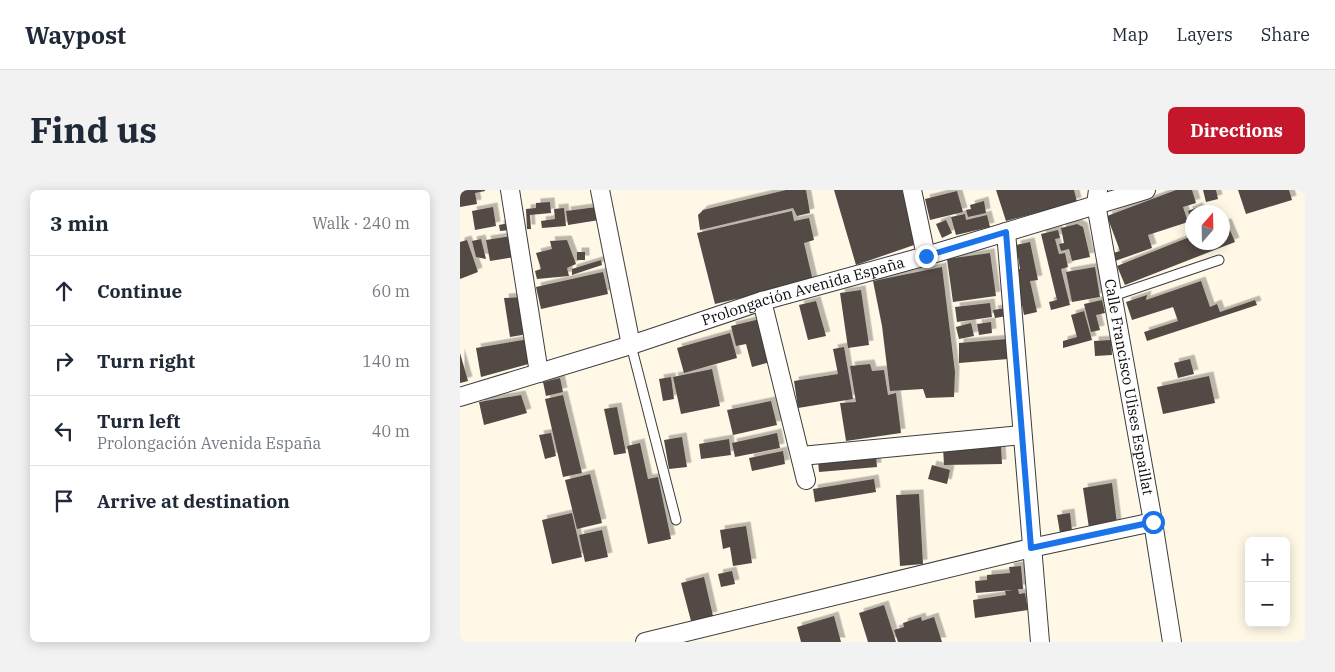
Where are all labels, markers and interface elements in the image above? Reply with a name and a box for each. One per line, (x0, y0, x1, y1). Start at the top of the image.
text: Waypost (25, 19, 126, 51)
text: Map (1112, 23, 1149, 46)
text: Layers (1177, 23, 1233, 46)
text: Share (1261, 23, 1310, 46)
text: Find us (30, 107, 157, 153)
button: Directions (1168, 107, 1305, 154)
north arrow (1185, 205, 1230, 250)
text: 3 min (50, 209, 109, 237)
text: Walk · 240 m (312, 213, 410, 233)
route end (915, 245, 938, 268)
street label: Prolongación Avenida España (699, 252, 907, 330)
icon: ahead (50, 277, 78, 305)
street label: Calle Francisco Ulises Espaillat (1101, 277, 1158, 496)
text: Continue (97, 279, 182, 303)
text: 60 m (372, 281, 410, 301)
icon: right (50, 347, 78, 375)
text: Turn right (97, 349, 195, 373)
text: 140 m (362, 351, 410, 371)
text: Turn left (97, 409, 180, 433)
icon: left (50, 417, 78, 445)
text: 40 m (372, 421, 410, 441)
text: Prolongación Avenida España (97, 433, 321, 453)
icon: arrive (50, 487, 78, 515)
text: Arrive at destination (97, 489, 290, 513)
route start (1142, 511, 1165, 534)
map controls (1245, 537, 1290, 627)
button: + (1245, 537, 1290, 582)
button: − (1245, 582, 1290, 627)

